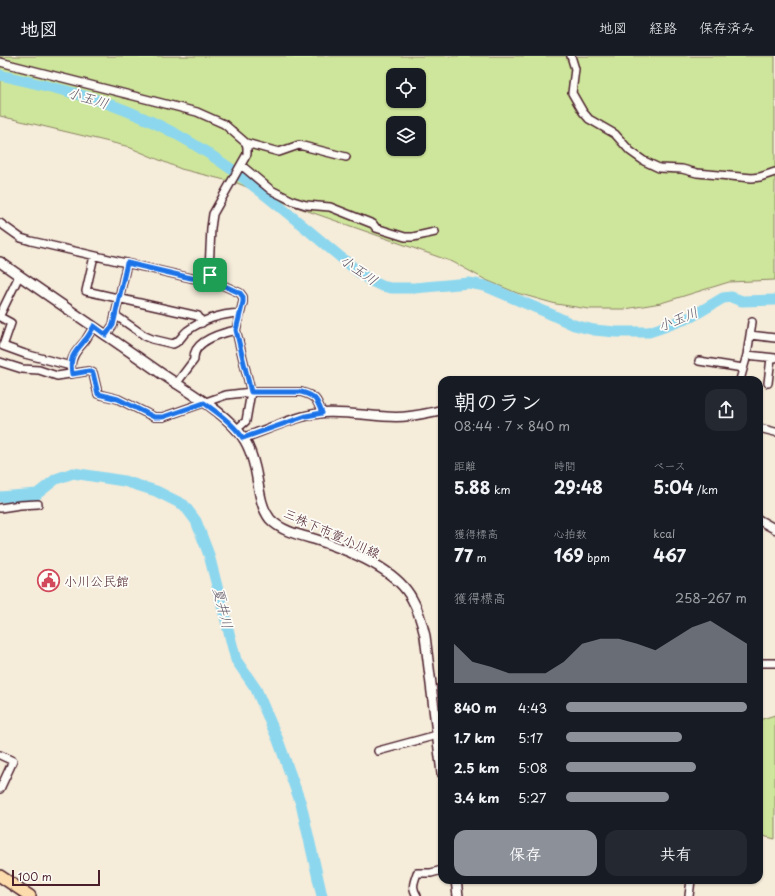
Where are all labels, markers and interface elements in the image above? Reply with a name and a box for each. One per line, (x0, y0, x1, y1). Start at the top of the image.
text: 地図 (20, 14, 58, 42)
text: 地図 (599, 17, 627, 38)
text: 経路 (649, 17, 677, 38)
text: 保存済み (699, 17, 755, 38)
map controls (386, 68, 426, 156)
button: locate (386, 68, 426, 108)
water label: 小玉川 (65, 81, 111, 114)
button: layers (386, 116, 426, 156)
water label: 小玉川 (336, 249, 383, 290)
pin (193, 258, 227, 292)
icon: arrive (199, 264, 221, 286)
water label: 小玉川 (654, 301, 701, 336)
text: 朝のラン (454, 384, 542, 417)
button: share (705, 389, 747, 431)
text: 08:44 · 7 × 840 m (454, 416, 570, 435)
text: 距離 (454, 457, 476, 474)
text: 時間 (554, 457, 576, 474)
text: ペース (653, 457, 686, 474)
text: 5.88 (454, 474, 490, 500)
text: 29:48 (554, 474, 603, 500)
text: 5:04 (653, 474, 693, 500)
text: km (490, 481, 511, 498)
text: /km (693, 481, 718, 498)
street label: 三株下市萱小川線 (281, 503, 384, 563)
text: 獲得標高 (454, 525, 498, 542)
text: 心拍数 (554, 525, 587, 542)
text: kcal (653, 525, 675, 542)
text: 77 (454, 542, 473, 568)
text: 169 (554, 542, 584, 568)
text: 467 (653, 542, 686, 568)
text: m (473, 549, 486, 566)
text: bpm (584, 549, 610, 566)
public building icon: 小川公民館 (35, 568, 61, 594)
place label: 小川公民館 (64, 571, 129, 590)
water label: 夏井川 (208, 585, 239, 631)
text: 獲得標高 (454, 588, 506, 607)
text: 258–267 m (675, 588, 747, 607)
text: 840 m (454, 698, 497, 717)
text: 4:43 (518, 698, 547, 717)
text: 1.7 km (454, 728, 495, 747)
text: 5:17 (518, 728, 543, 747)
text: 2.5 km (454, 758, 499, 777)
text: 5:08 (518, 758, 548, 777)
text: 3.4 km (454, 788, 499, 807)
text: 5:27 (518, 788, 546, 807)
button: 保存 (454, 830, 597, 876)
button: 共有 (605, 830, 747, 876)
scale bar (12, 868, 100, 887)
text: 100 m (18, 868, 52, 885)

